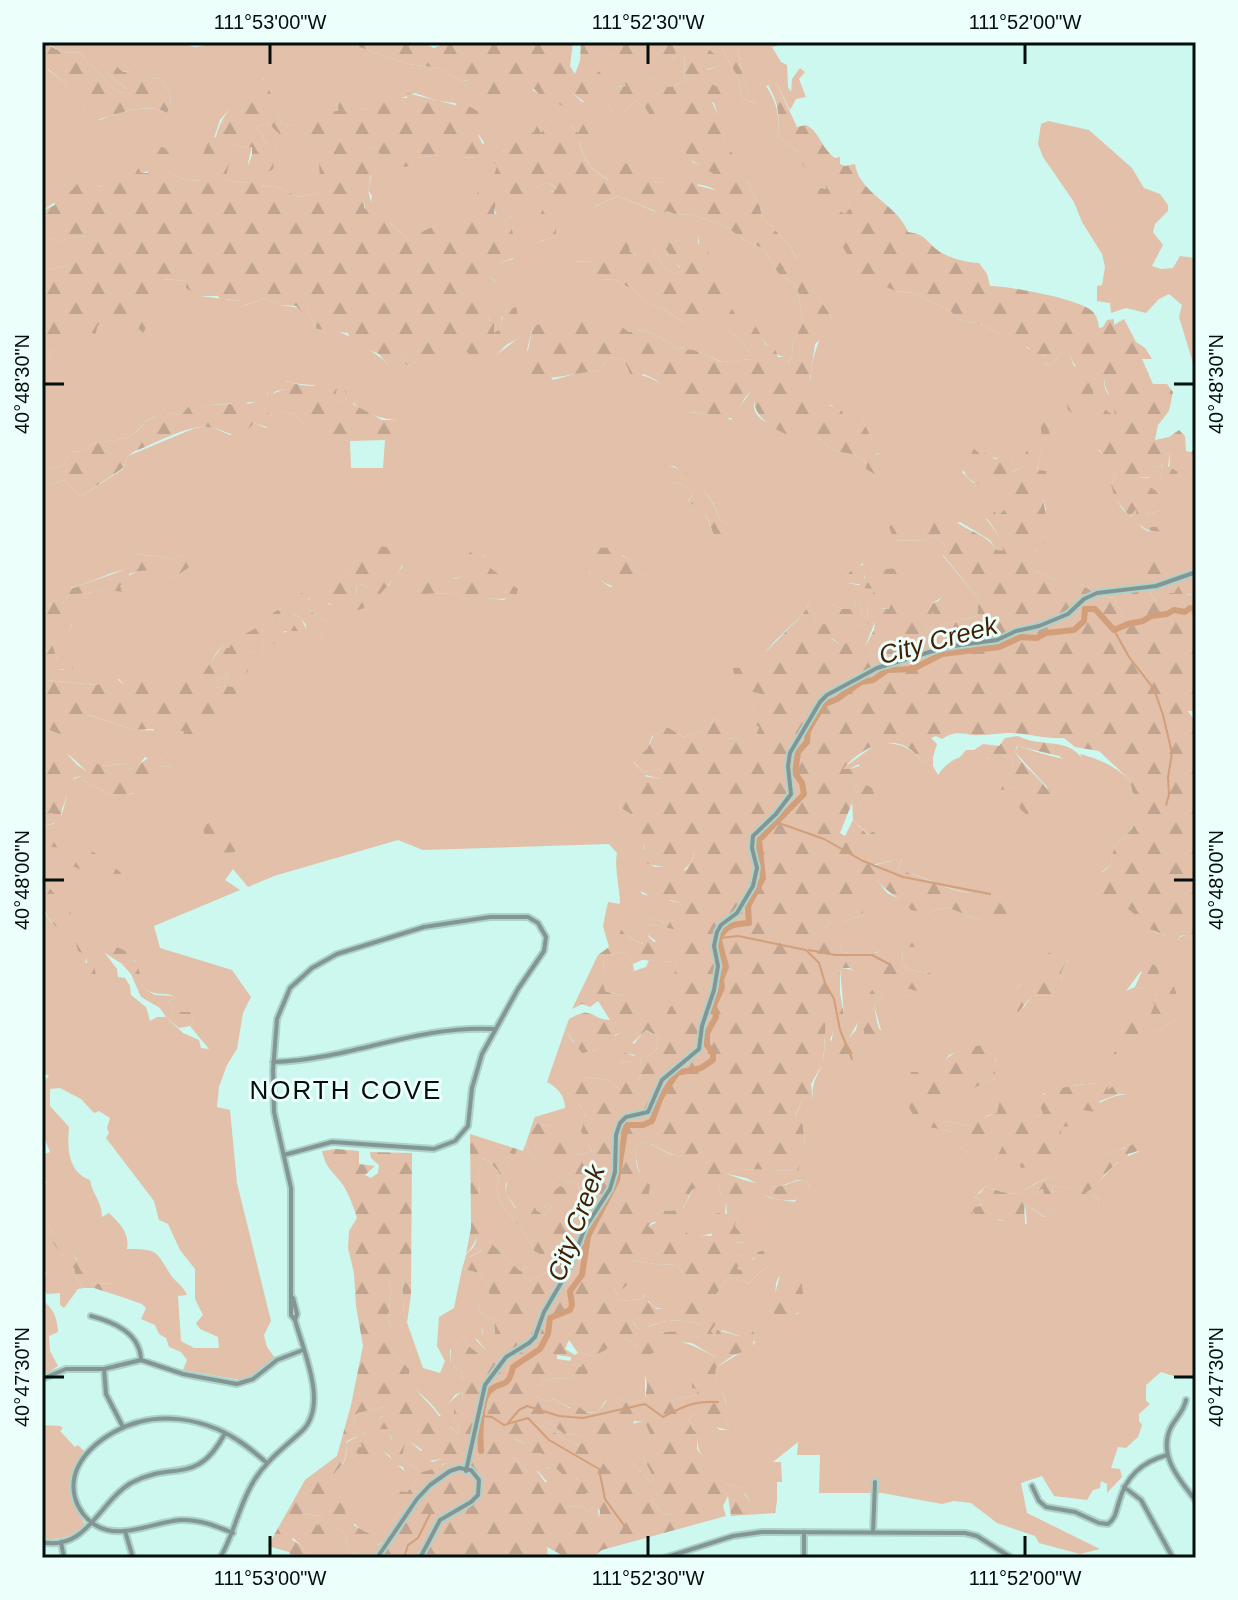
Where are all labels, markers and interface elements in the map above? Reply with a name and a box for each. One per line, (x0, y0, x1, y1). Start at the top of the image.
text: 111°53'00"W (214, 11, 326, 33)
text: 111°52'30"W (592, 11, 704, 33)
text: 111°52'00"W (969, 11, 1081, 33)
text: 40°48'30"N (11, 334, 33, 434)
text: 40°48'30"N (1205, 334, 1227, 434)
water label: City Creek (876, 609, 1002, 670)
text: 40°48'00"N (11, 830, 33, 930)
text: 40°48'00"N (1205, 830, 1227, 930)
district label: NORTH COVE (250, 1075, 442, 1105)
water label: City Creek (541, 1159, 612, 1285)
text: 40°47'30"N (11, 1327, 33, 1427)
text: 40°47'30"N (1205, 1327, 1227, 1427)
text: 111°53'00"W (214, 1567, 326, 1589)
text: 111°52'30"W (592, 1567, 704, 1589)
text: 111°52'00"W (969, 1567, 1081, 1589)

